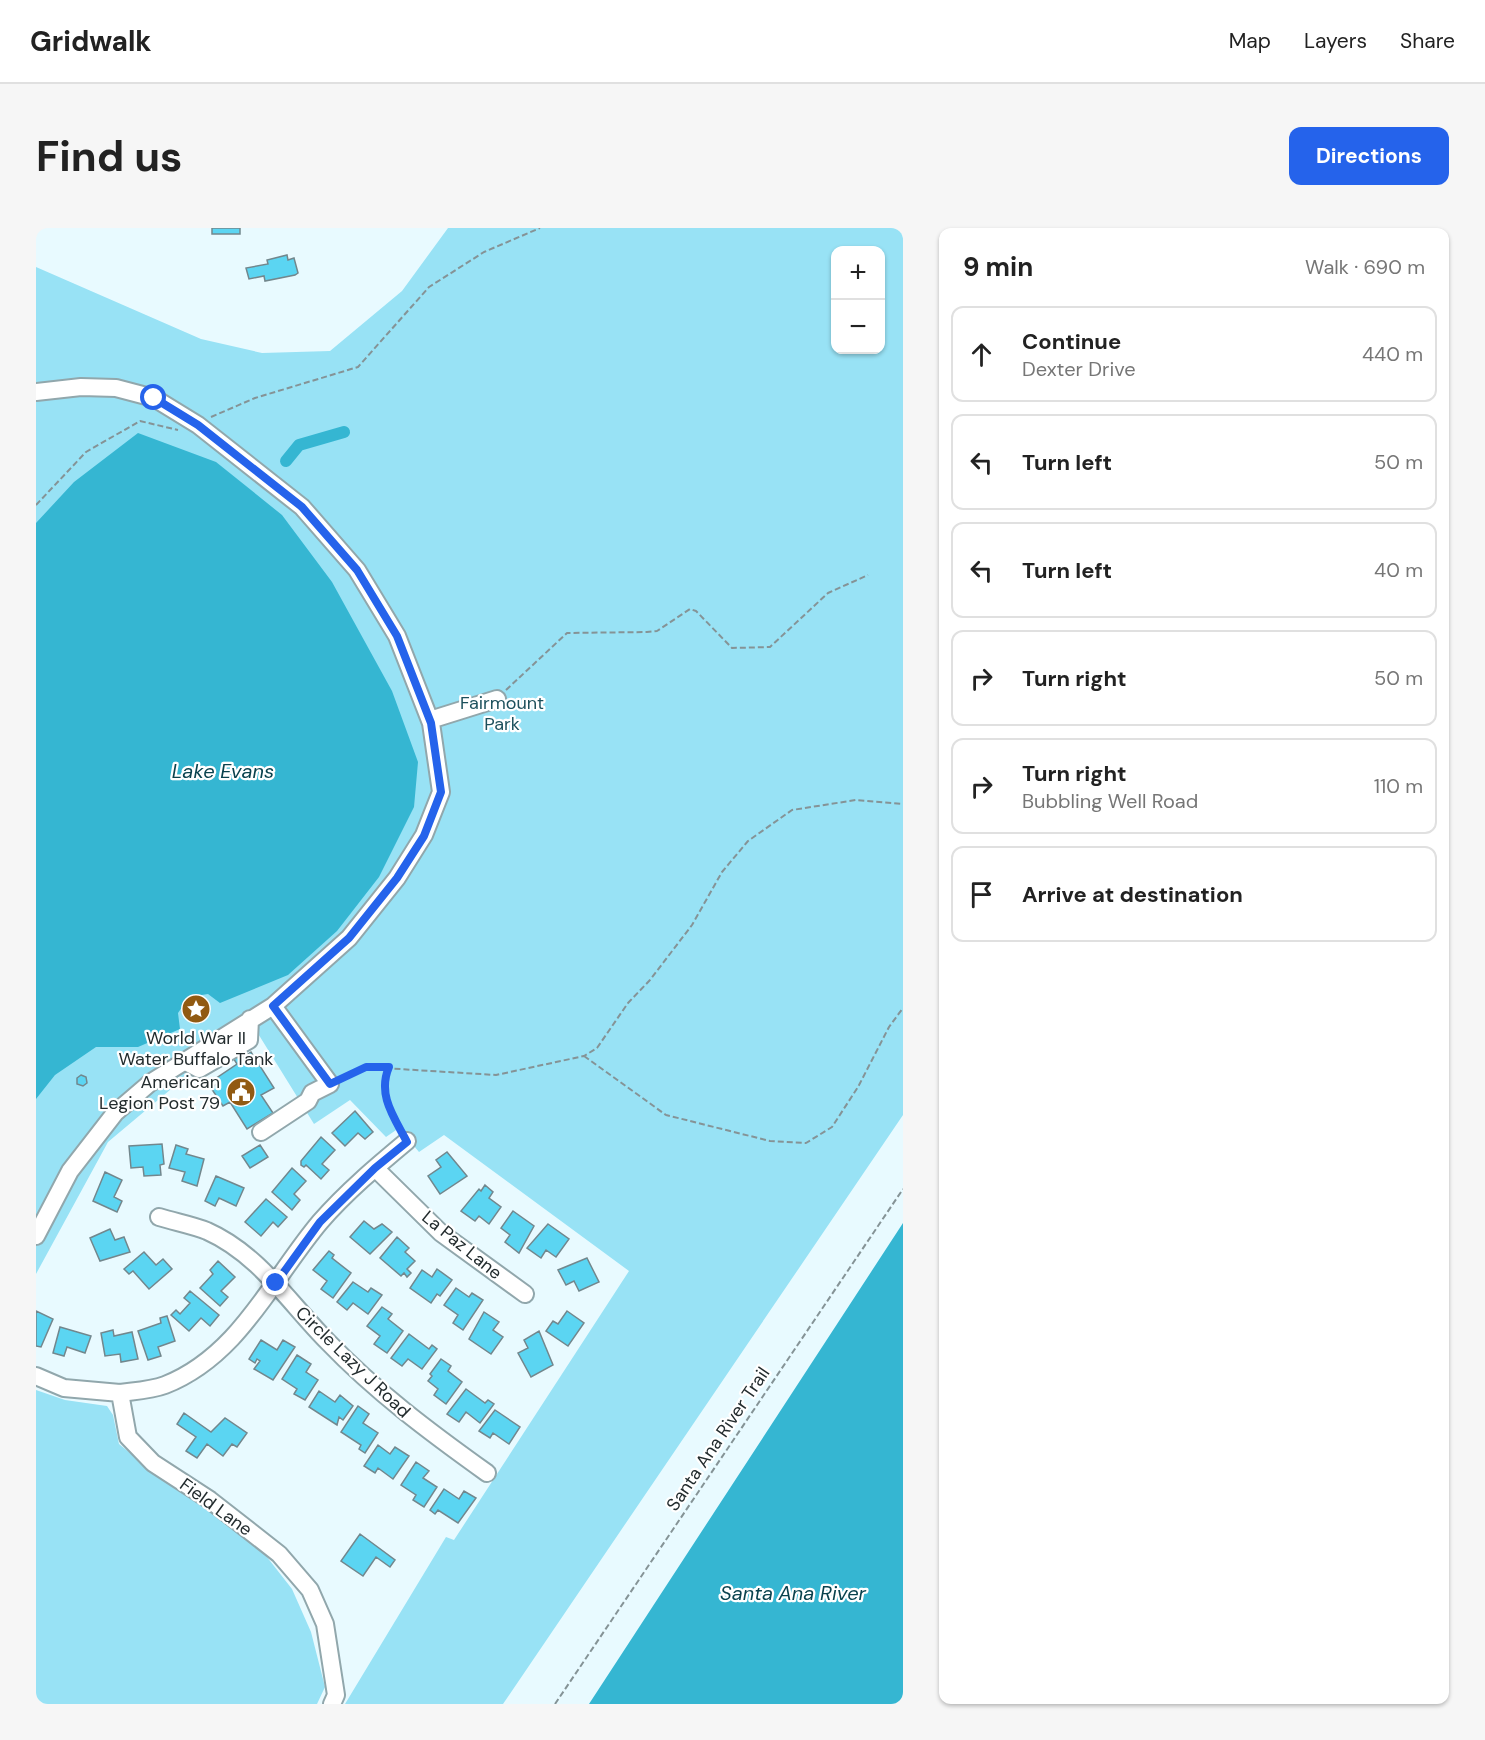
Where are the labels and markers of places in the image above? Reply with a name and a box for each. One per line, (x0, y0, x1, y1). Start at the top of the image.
place icon: World War II Water Buffalo Tank (180, 993, 212, 1025)
place label: World War II Water Buffalo Tank (119, 1026, 273, 1071)
place label: American Legion Post 79 (99, 1070, 220, 1115)
public building icon: American Legion Post 79 (225, 1076, 257, 1108)

